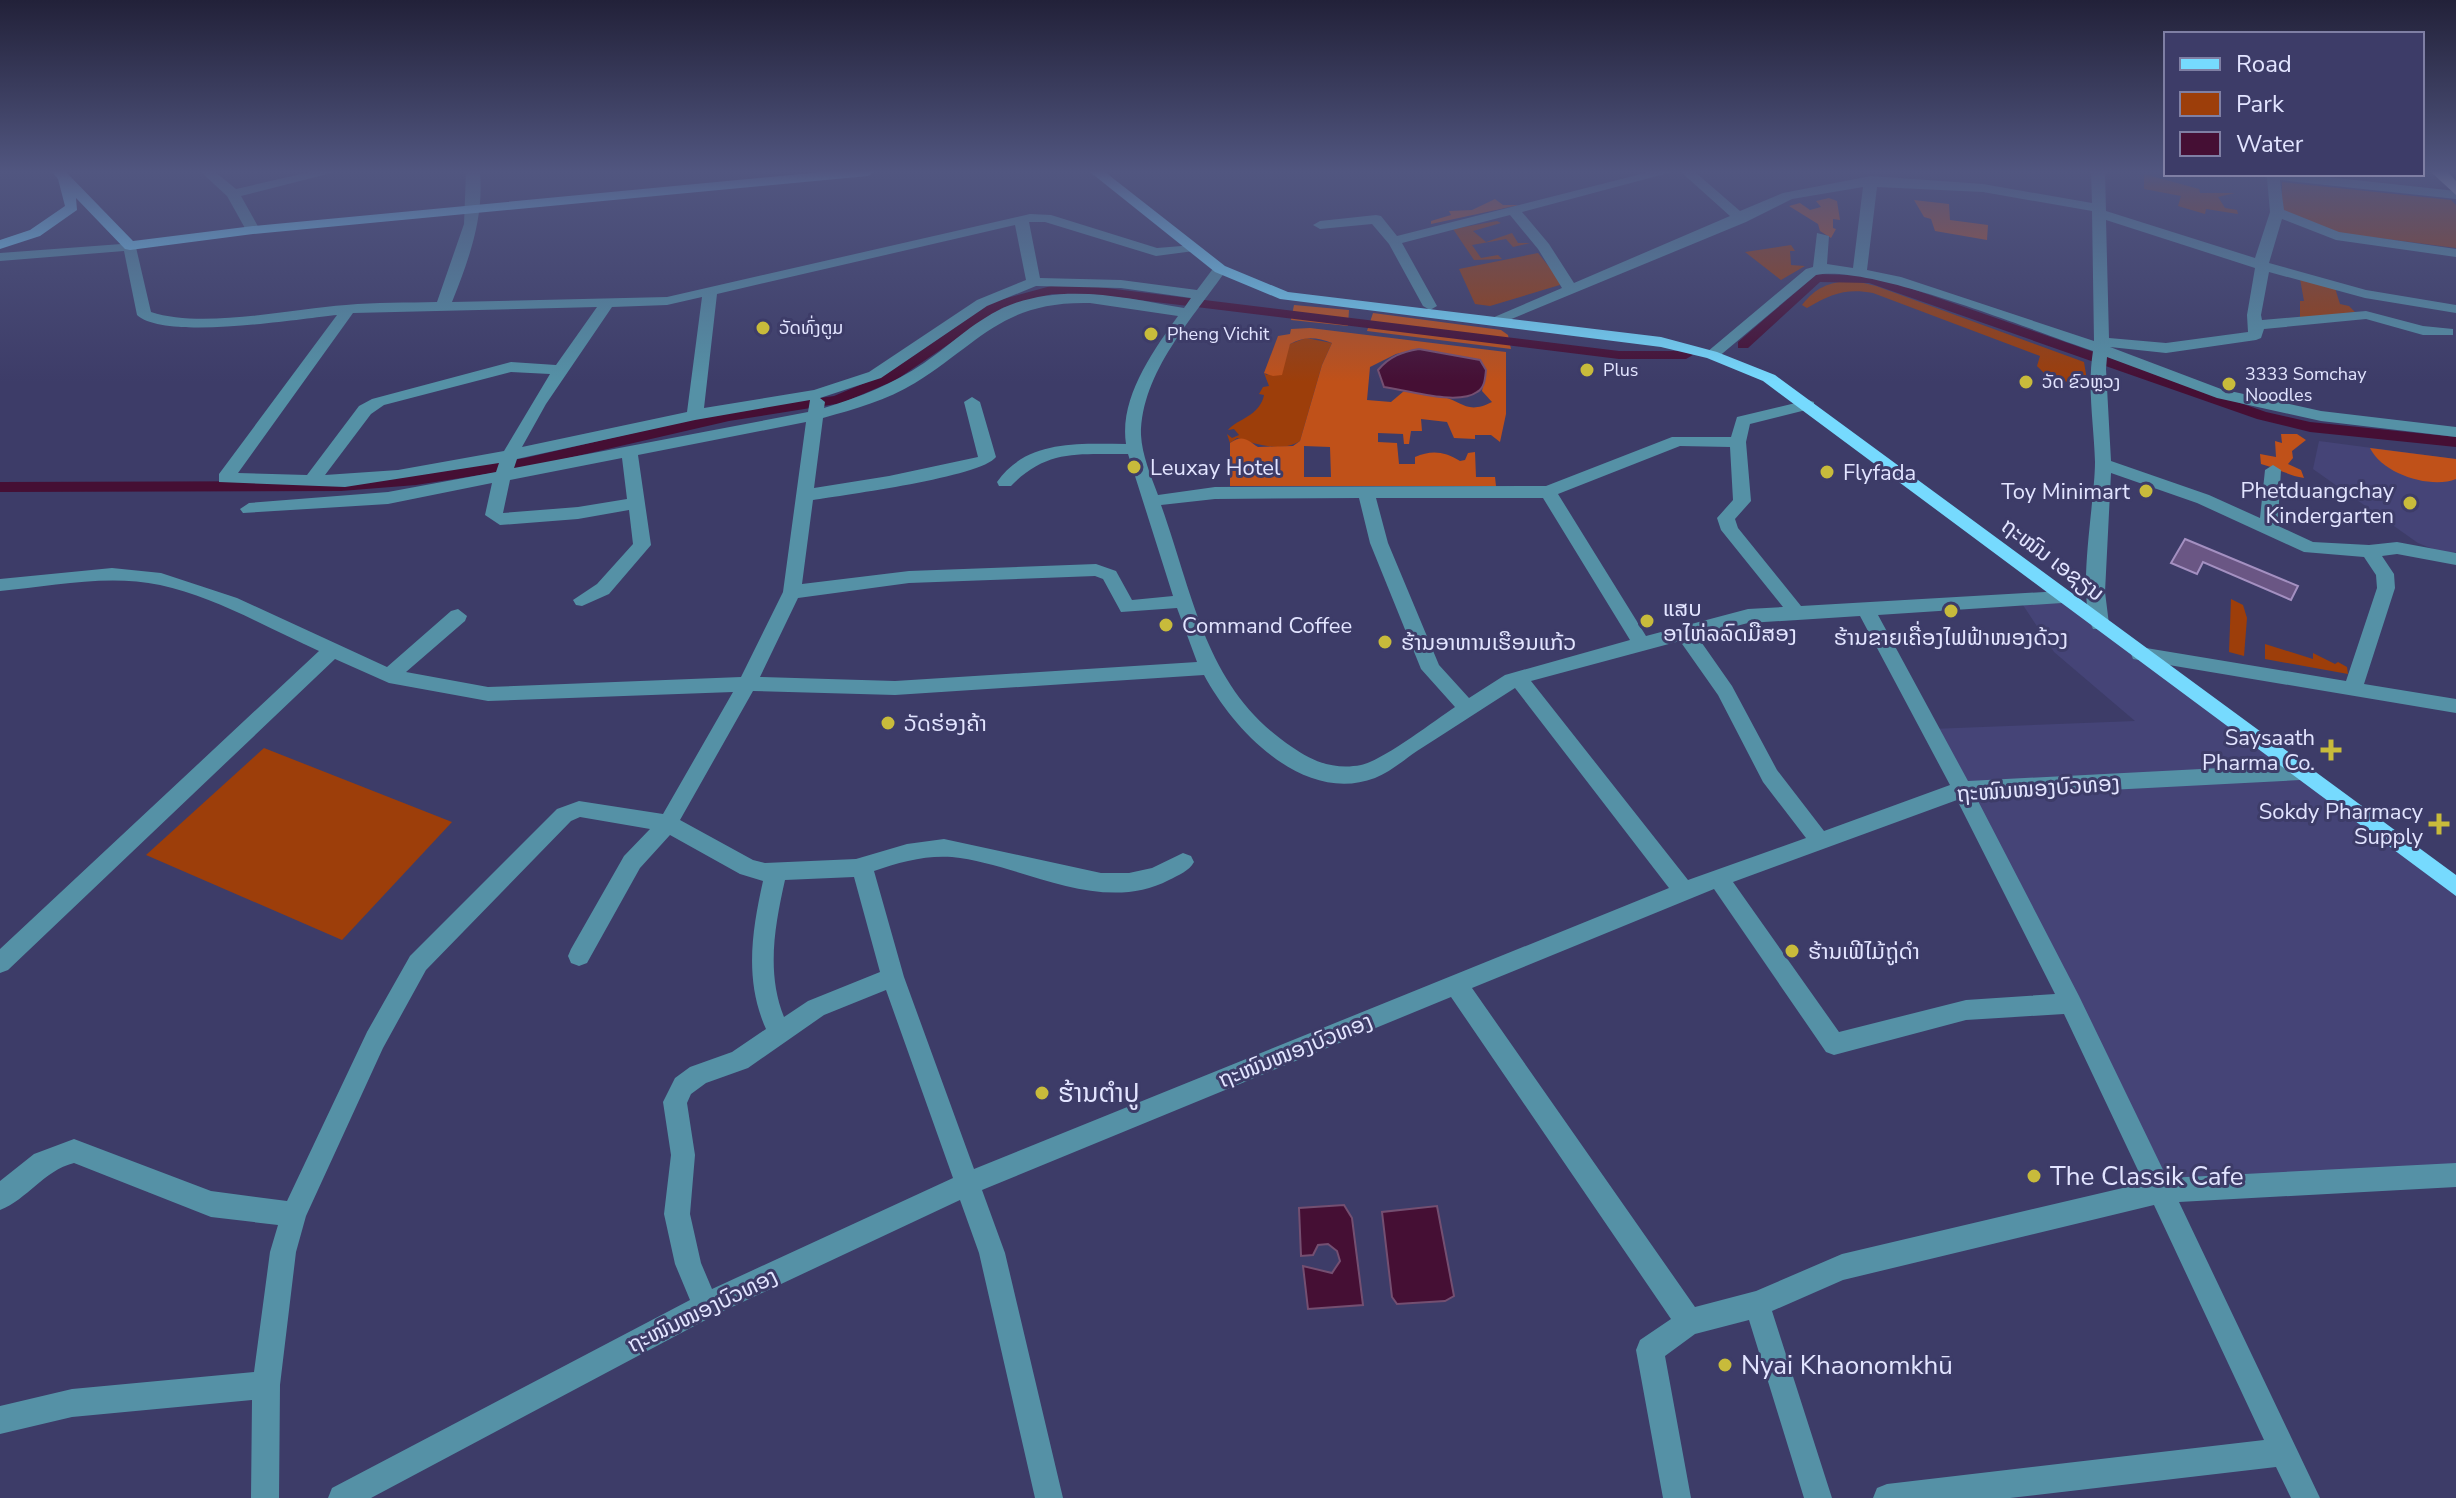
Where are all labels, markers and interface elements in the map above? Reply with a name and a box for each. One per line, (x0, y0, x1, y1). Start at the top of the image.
legend (2164, 32, 2424, 176)
text: Road (2236, 48, 2292, 80)
text: Park (2236, 88, 2285, 120)
text: Water (2236, 128, 2304, 160)
place label: ວັດທົ່ງຕູມ (779, 315, 843, 340)
marker: ວັດທົ່ງຕູມ (754, 319, 772, 337)
place label: Pheng Vichit (1167, 322, 1270, 346)
marker: Pheng Vichit (1142, 325, 1160, 343)
place label: Plus (1603, 358, 1638, 382)
marker: Plus (1578, 361, 1596, 379)
place label: 3333 Somchay Noodles (2245, 362, 2367, 407)
place label: ວັດ ຂົວຫຼວງ (2042, 370, 2121, 394)
marker: ວັດ ຂົວຫຼວງ (2017, 373, 2035, 391)
marker: 3333 Somchay Noodles (2220, 375, 2238, 393)
place label: Leuxay Hotel (1150, 453, 1281, 483)
marker: Leuxay Hotel (1125, 458, 1143, 476)
place label: Flyfada (1843, 458, 1916, 488)
marker: Flyfada (1818, 463, 1836, 481)
place label: Phetduangchay Kindergarten (2241, 476, 2395, 531)
place label: Toy Minimart (2001, 477, 2130, 507)
marker: Toy Minimart (2137, 482, 2155, 500)
marker: Phetduangchay Kindergarten (2401, 494, 2419, 512)
street label: ຖະໜົນ ເອຊຽນ (1995, 511, 2110, 608)
place label: ແສບ ອາໄຫ່ລລົດມືສອງ (1663, 594, 1797, 649)
marker: ຮ້ານຂາຍເຄື່ອງໄຟຟ້າໜອງດ້ວງ (1942, 602, 1960, 620)
place label: Command Coffee (1182, 611, 1352, 641)
marker: ແສບ ອາໄຫ່ລລົດມືສອງ (1638, 612, 1656, 630)
marker: Command Coffee (1157, 616, 1175, 634)
place label: ຮ້ານຂາຍເຄື່ອງໄຟຟ້າໜອງດ້ວງ (1834, 621, 2068, 653)
place label: ຮ້ານອາຫານເຮືອນແກ້ວ (1401, 628, 1576, 658)
marker: ຮ້ານອາຫານເຮືອນແກ້ວ (1376, 633, 1394, 651)
place label: ວັດຮ່ອງຄ້າ (904, 709, 987, 739)
marker: ວັດຮ່ອງຄ້າ (879, 714, 897, 732)
place label: Saysaath Pharma Co. (2202, 723, 2315, 778)
marker: Saysaath Pharma Co. (2322, 741, 2340, 759)
street label: ຖະໜົນໜອງບົວທອງ (1955, 768, 2121, 810)
place label: Sokdy Pharmacy Supply (2259, 797, 2424, 852)
marker: Sokdy Pharmacy Supply (2430, 815, 2448, 833)
place label: ຮ້ານເຟີໄມ້ຖູ່ດຳ (1808, 937, 1920, 967)
marker: ຮ້ານເຟີໄມ້ຖູ່ດຳ (1783, 942, 1801, 960)
street label: ຖະໜົນໜອງບົວທອງ (1214, 1006, 1377, 1096)
place label: ຮ້ານຕຳປູ (1058, 1076, 1140, 1111)
marker: ຮ້ານຕຳປູ (1033, 1084, 1051, 1102)
place label: The Classik Cafe (2050, 1159, 2244, 1194)
marker: The Classik Cafe (2025, 1167, 2043, 1185)
street label: ຖະໜົນໜອງບົວທອງ (622, 1262, 783, 1360)
place label: Nyai Khaonomkhū (1741, 1348, 1953, 1383)
marker: Nyai Khaonomkhū (1716, 1356, 1734, 1374)

